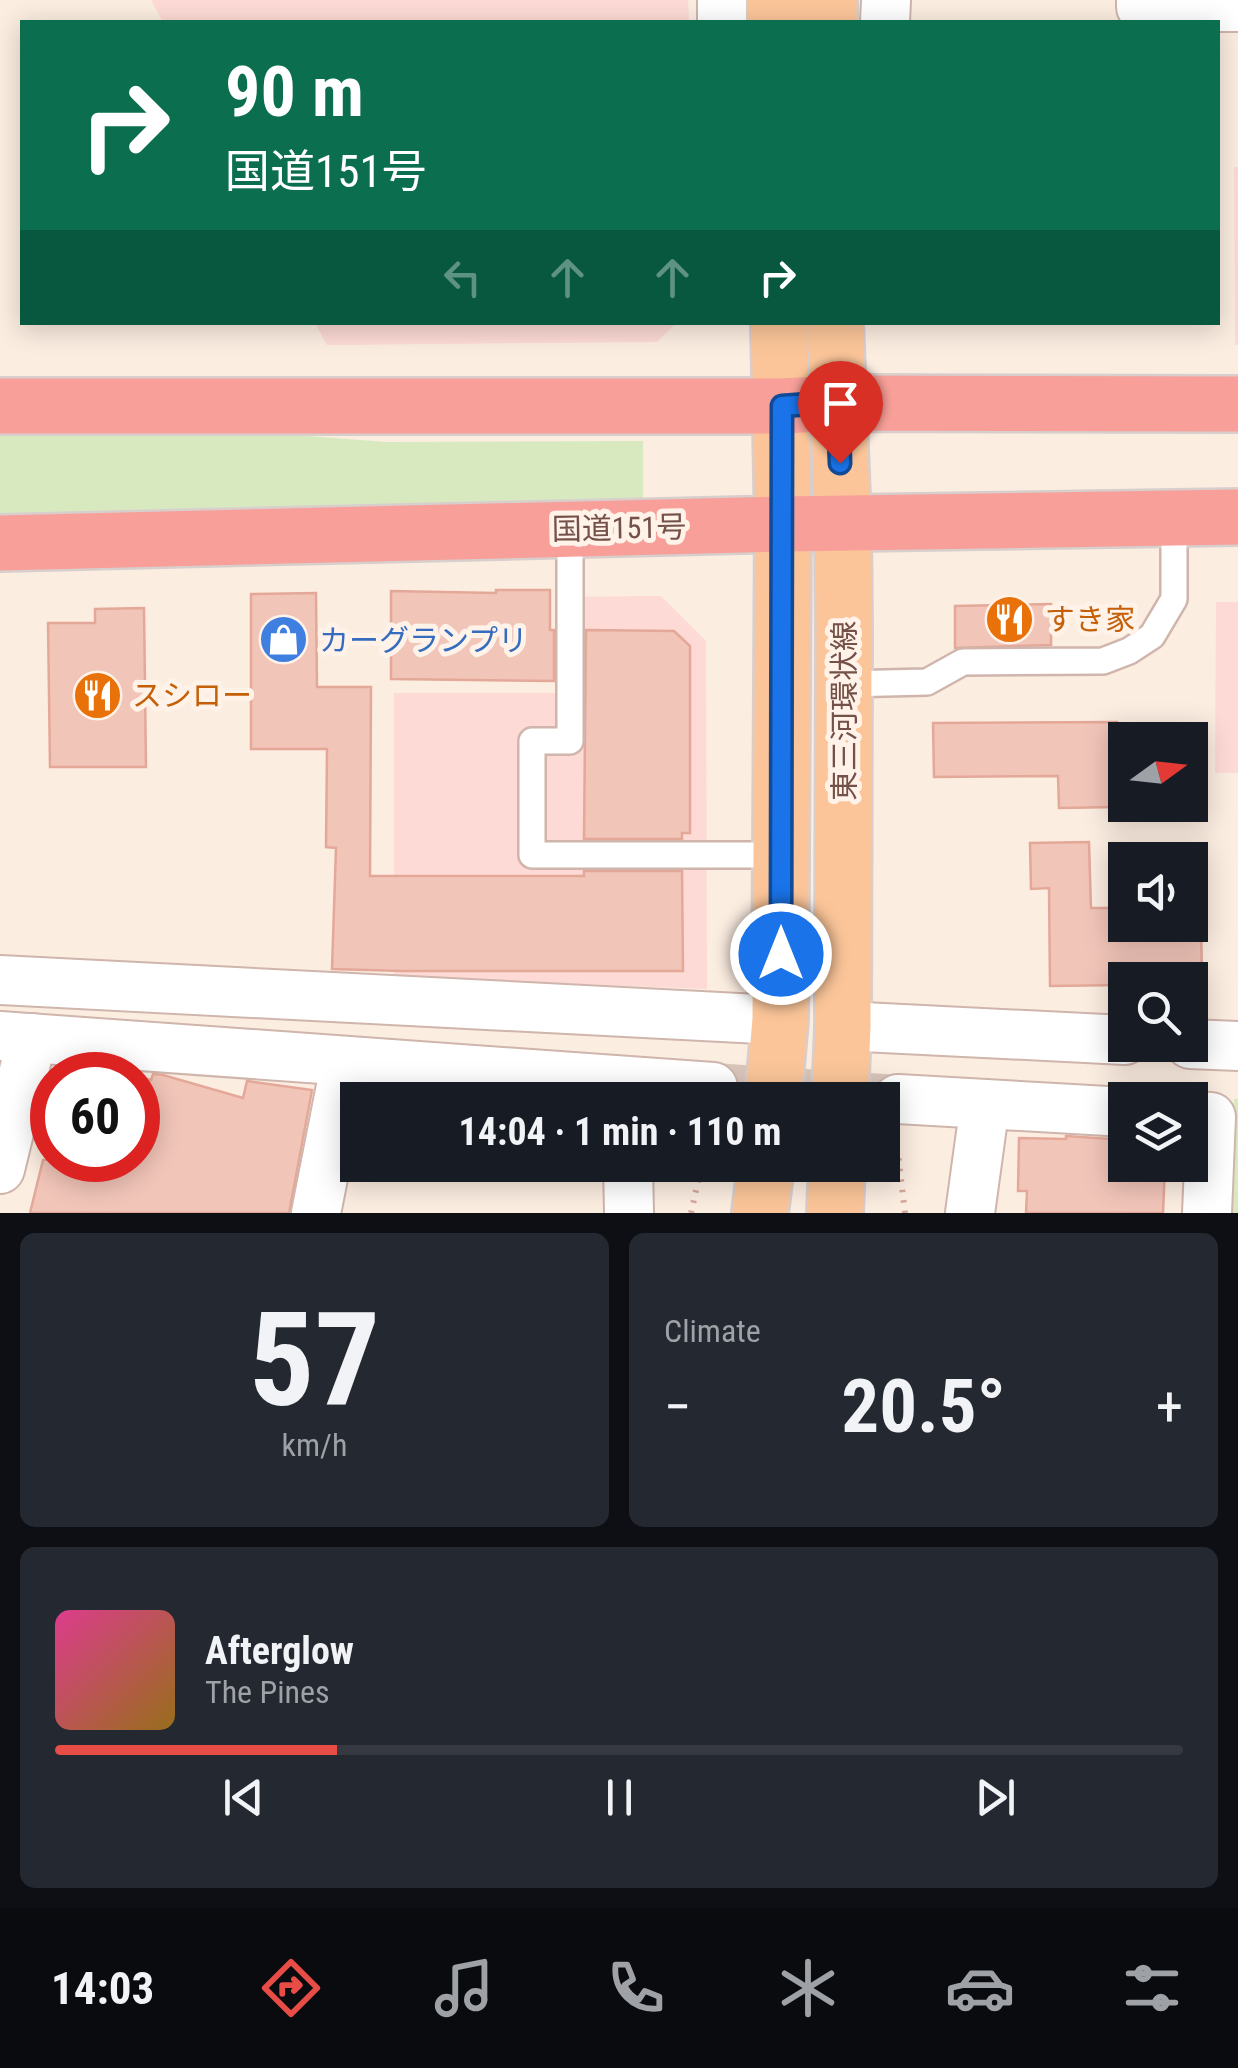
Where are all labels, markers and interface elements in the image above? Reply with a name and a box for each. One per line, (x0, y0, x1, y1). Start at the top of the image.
text: 90 m (225, 51, 364, 133)
icon: right (60, 60, 190, 190)
text: 国道151号 (225, 145, 427, 198)
icon: left (435, 250, 490, 305)
icon: ahead (540, 250, 595, 305)
icon: ahead (645, 250, 700, 305)
icon: right (750, 250, 805, 305)
pin (798, 361, 883, 464)
icon: arrive (813, 376, 868, 431)
street label: 国道151号 (551, 509, 687, 547)
restaurant icon: すき家 (984, 593, 1036, 645)
place label: すき家 (1045, 602, 1135, 637)
shop icon: カーグランプリ (258, 614, 310, 666)
street label: 東三河環状線 (827, 621, 862, 801)
place label: カーグランプリ (319, 623, 528, 658)
restaurant icon: スシロー (71, 669, 123, 721)
place label: スシロー (132, 678, 252, 713)
north arrow (1108, 722, 1208, 822)
map controls (1108, 722, 1208, 1182)
button: sound (1108, 842, 1208, 942)
position arrow (729, 902, 833, 1006)
button: search (1108, 962, 1208, 1062)
speed limit sign: 60 (30, 1052, 160, 1182)
button: layers (1108, 1082, 1208, 1182)
text: 14:04 · 1 min · 110 m (459, 1110, 781, 1154)
text: 57 (249, 1284, 380, 1437)
text: Climate (664, 1312, 761, 1350)
text: 20.5° (841, 1362, 1006, 1450)
text: − (664, 1375, 692, 1439)
text: + (1156, 1375, 1183, 1439)
text: km/h (282, 1426, 347, 1464)
text: Afterglow (205, 1629, 354, 1673)
text: The Pines (205, 1673, 330, 1711)
icon: previous (216, 1770, 271, 1825)
icon: pause (592, 1770, 647, 1825)
icon: next (968, 1770, 1023, 1825)
icon: directions (256, 1953, 326, 2023)
icon: music (429, 1953, 499, 2023)
icon: phone (601, 1953, 671, 2023)
icon: climate (773, 1953, 843, 2023)
icon: car (945, 1953, 1015, 2023)
icon: filters (1117, 1953, 1187, 2023)
text: 14:03 (51, 1962, 154, 2015)

